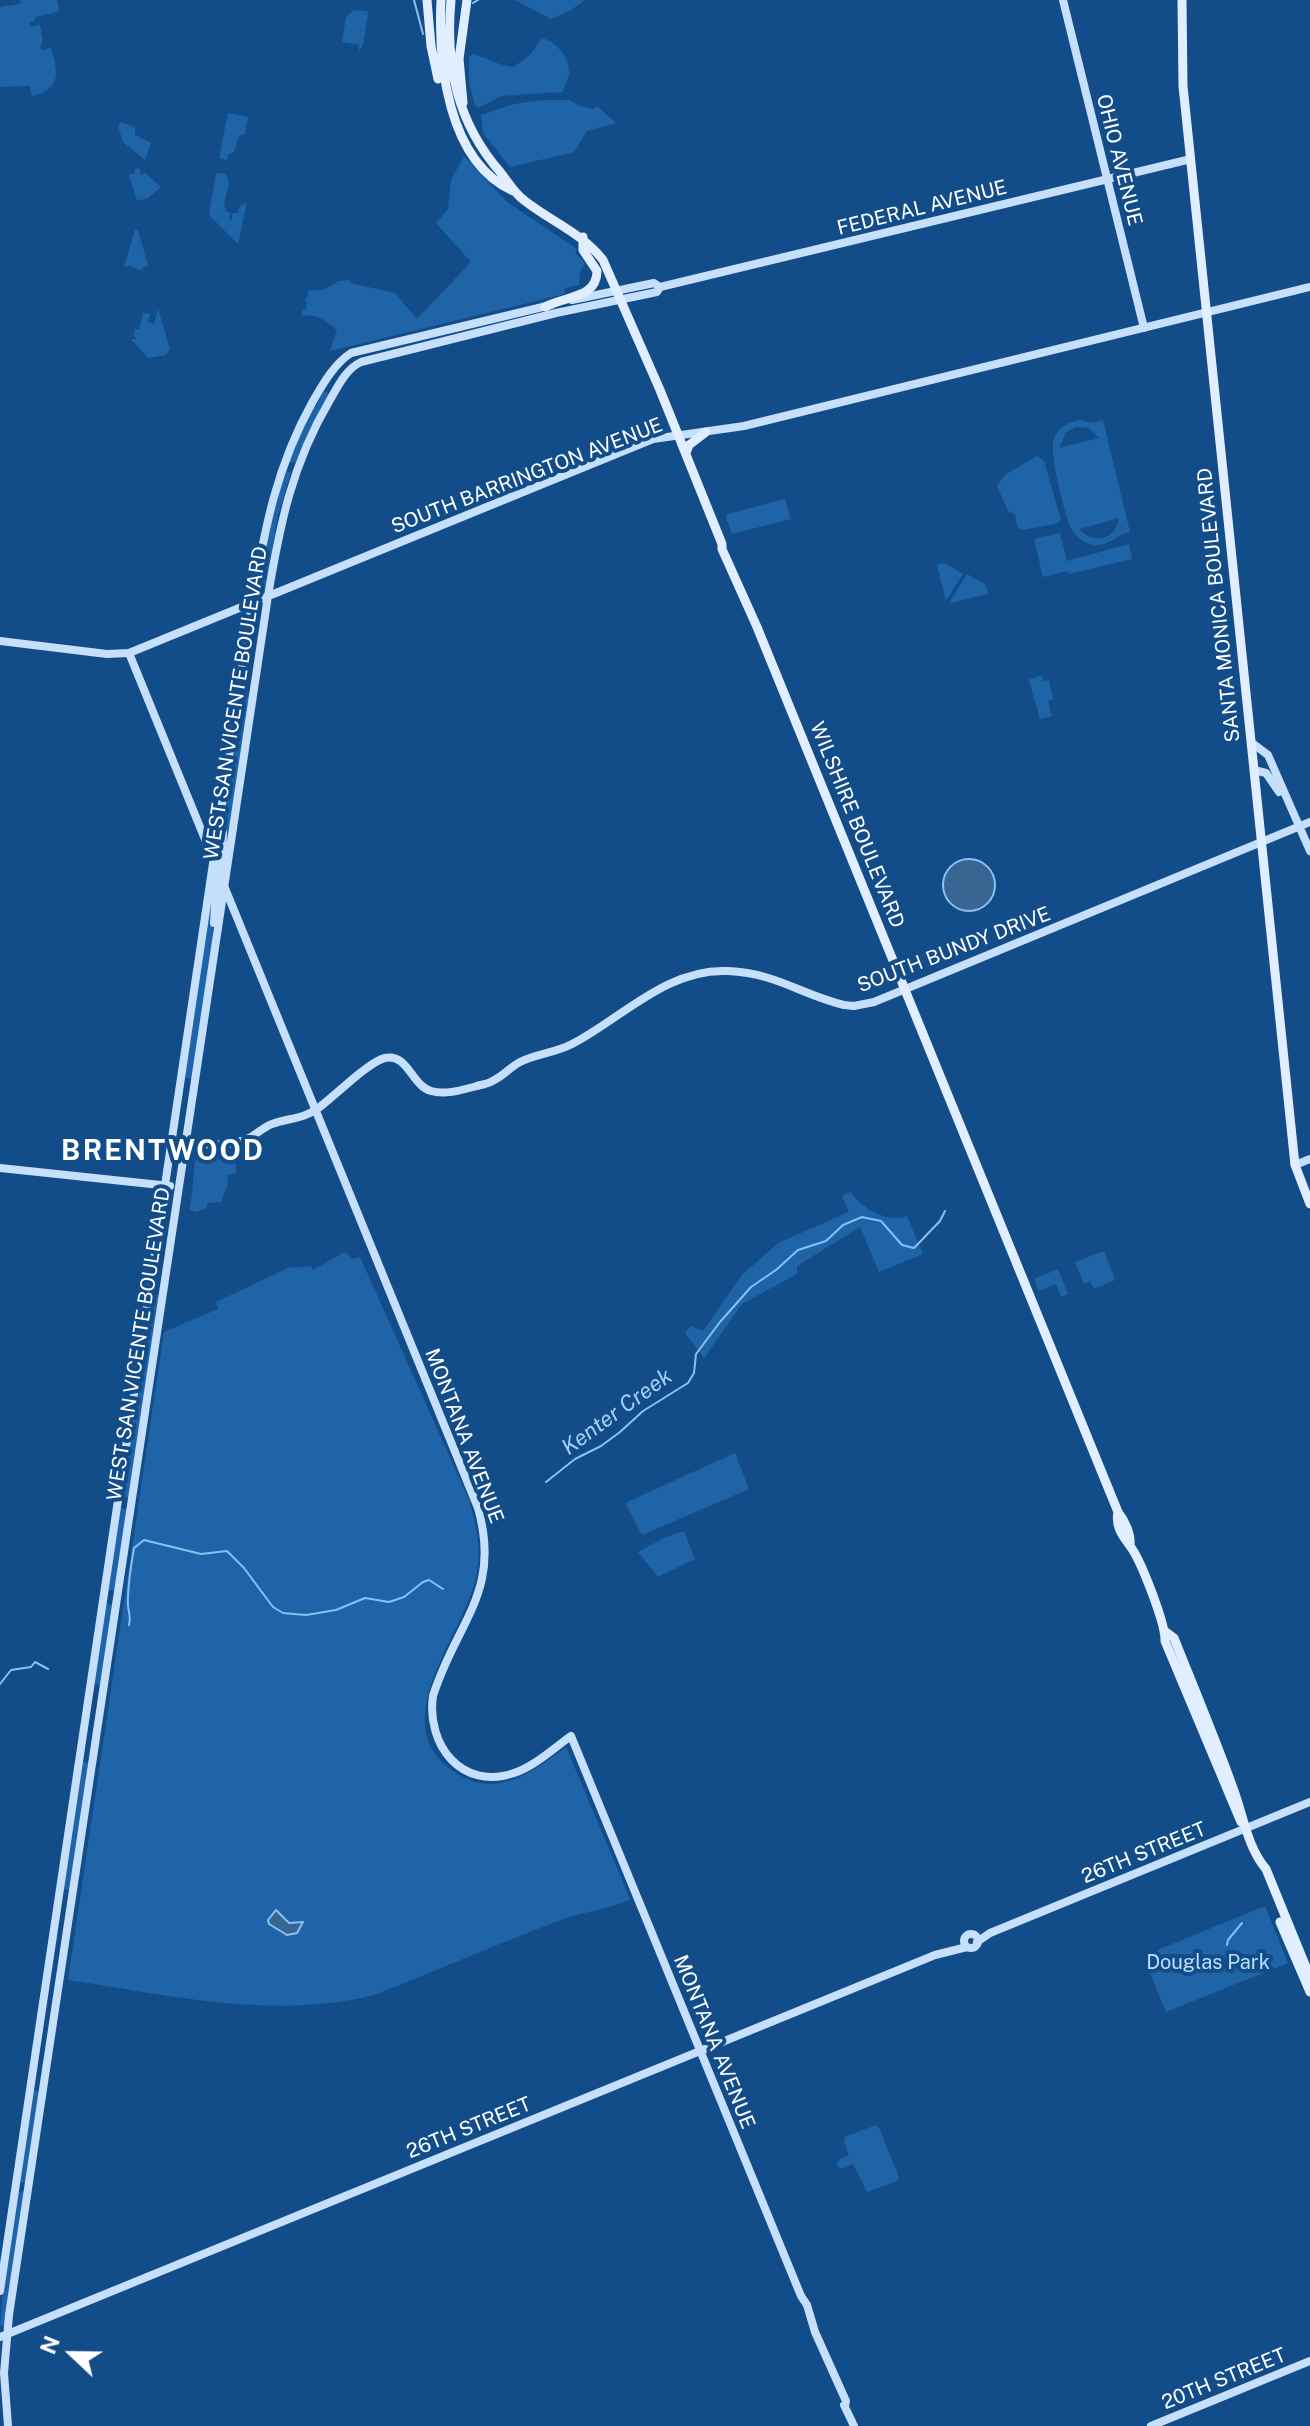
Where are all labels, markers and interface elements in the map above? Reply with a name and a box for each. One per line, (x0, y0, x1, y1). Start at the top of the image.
street label: OHIO AVENUE (1091, 92, 1147, 228)
street label: FEDERAL AVENUE (835, 175, 1009, 241)
street label: SOUTH BARRINGTON AVENUE (388, 413, 666, 539)
street label: SANTA MONICA BOULEVARD (1193, 467, 1245, 743)
street label: WEST SAN VICENTE BOULEVARD (199, 545, 273, 861)
street label: WILSHIRE BOULEVARD (805, 718, 909, 932)
street label: SOUTH BUNDY DRIVE (854, 902, 1054, 998)
district label: BRENTWOOD (61, 1134, 265, 1168)
street label: WEST SAN VICENTE BOULEVARD (102, 1186, 176, 1502)
street label: MONTANA AVENUE (420, 1345, 508, 1527)
water label: Kenter Creek (557, 1363, 677, 1461)
street label: 26TH STREET (1078, 1817, 1210, 1889)
park label: Douglas Park (1146, 1951, 1270, 1975)
street label: MONTANA AVENUE (668, 1952, 760, 2132)
street label: 26TH STREET (403, 2092, 535, 2164)
north arrow (32, 2314, 112, 2394)
text: N (34, 2332, 65, 2358)
street label: 20TH STREET (1158, 2343, 1290, 2415)

